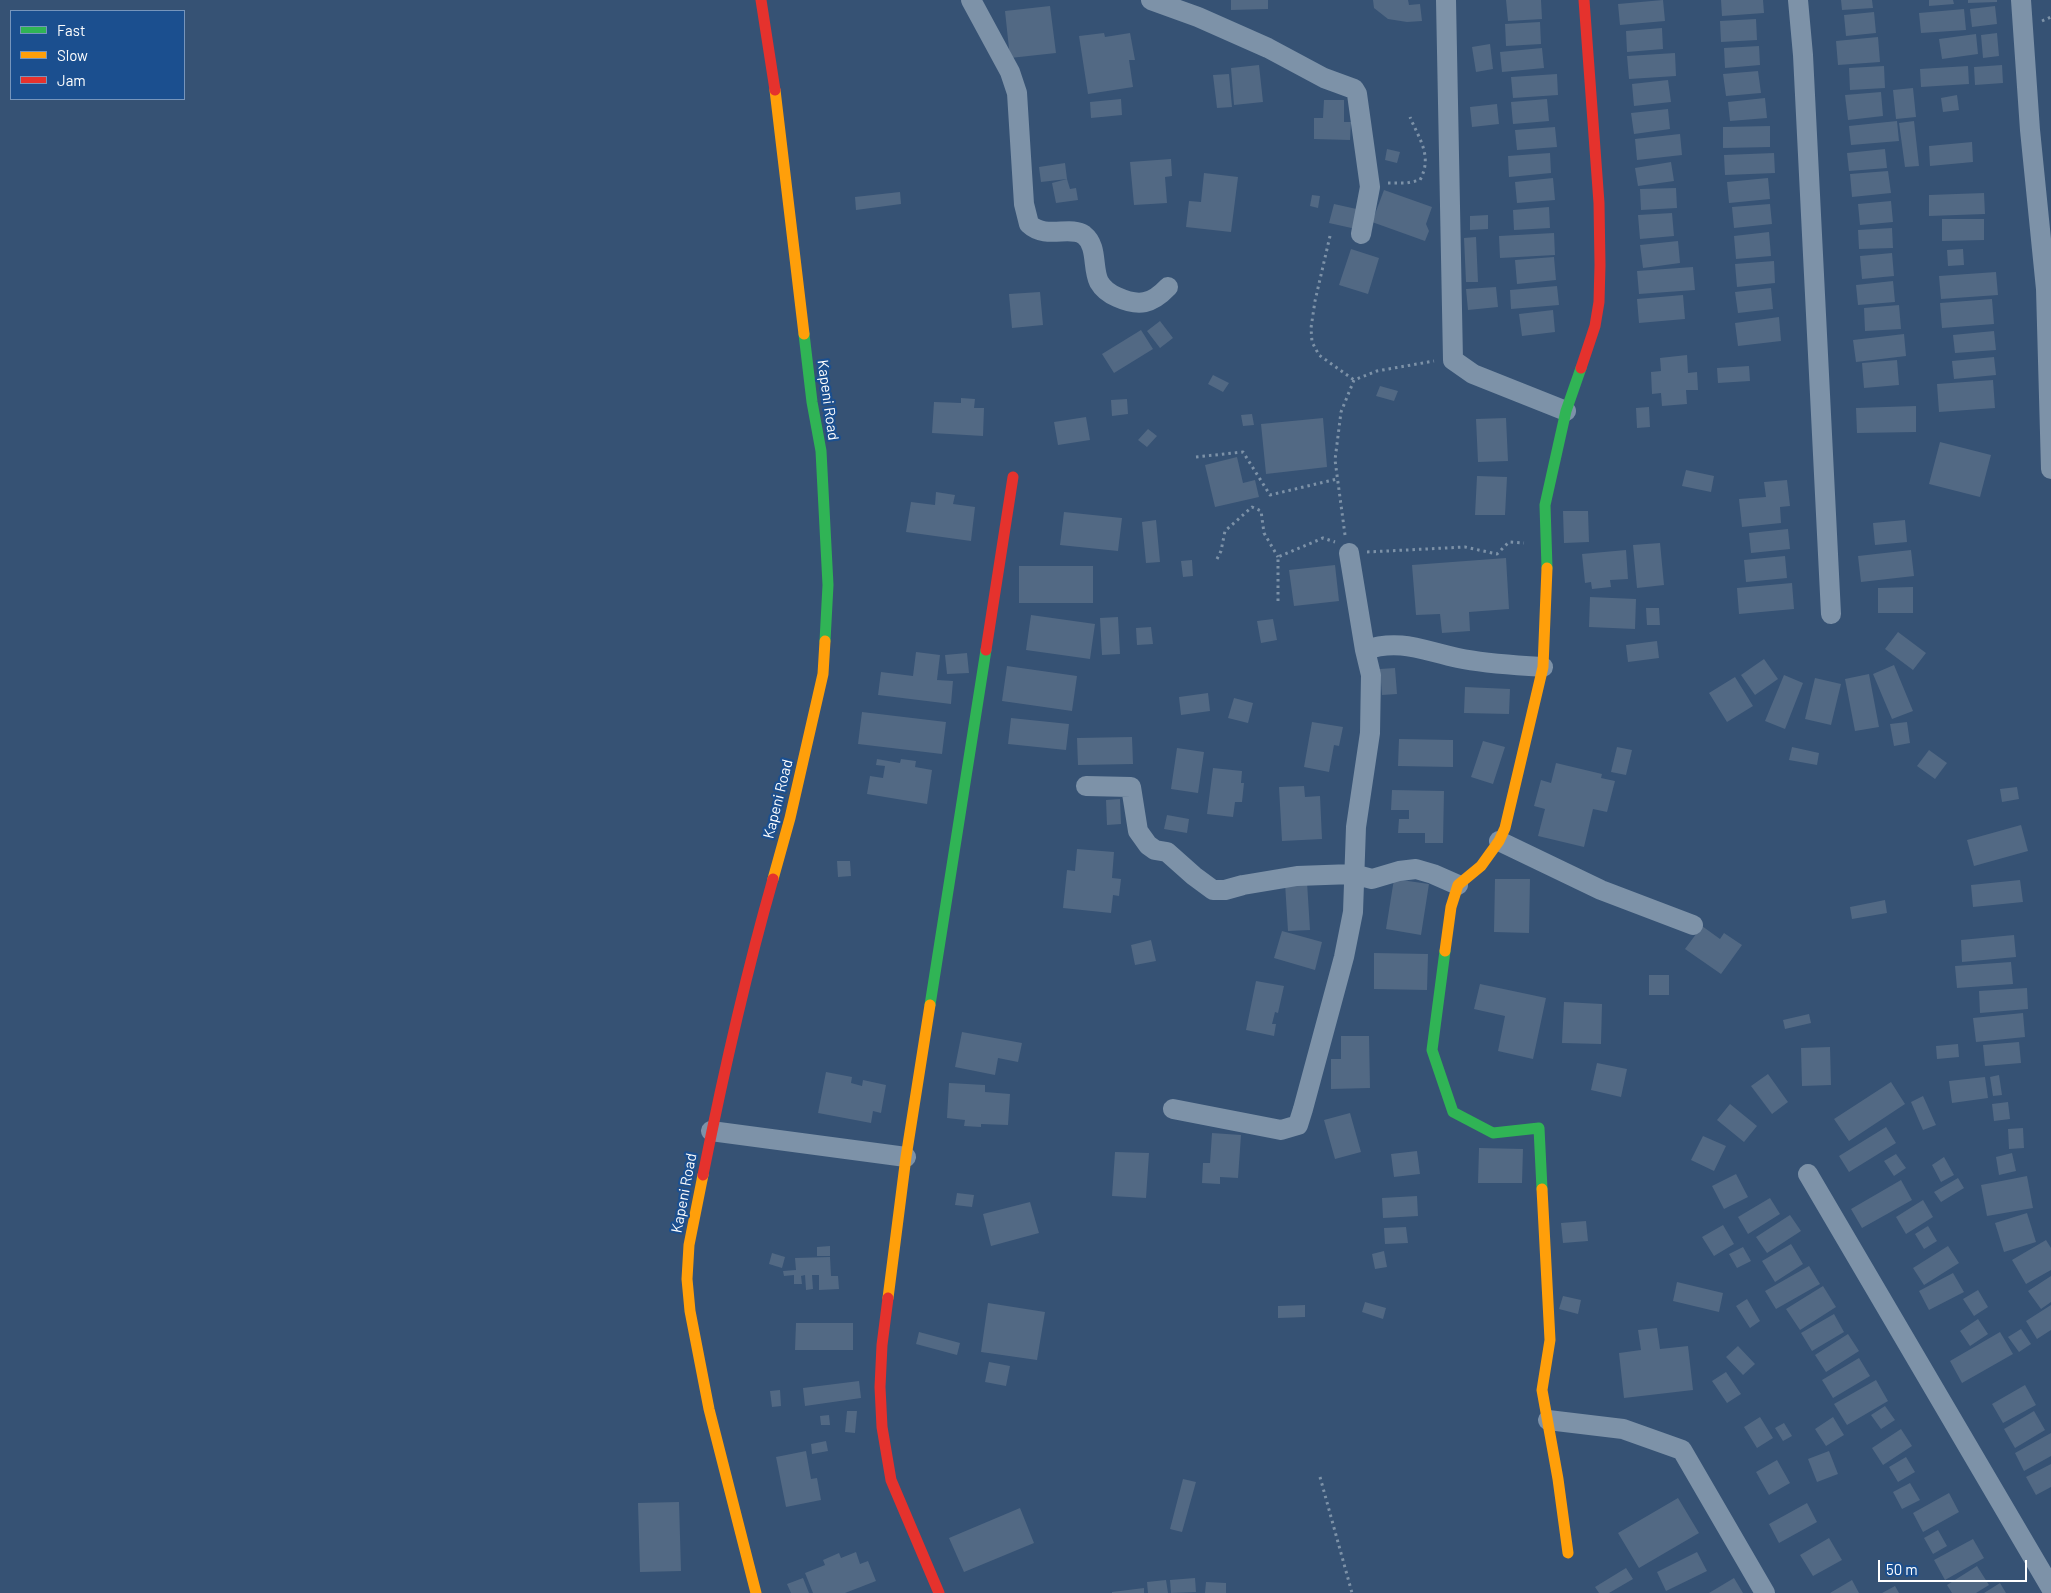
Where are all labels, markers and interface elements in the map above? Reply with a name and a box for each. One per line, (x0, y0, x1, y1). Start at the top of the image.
legend (10, 10, 185, 100)
text: Fast (57, 21, 85, 39)
text: Slow (57, 46, 88, 64)
text: Jam (57, 71, 86, 89)
street label: Kapeni Road (813, 359, 843, 441)
street label: Kapeni Road (759, 757, 797, 841)
street label: Kapeni Road (667, 1151, 701, 1235)
scale bar (1881, 1550, 2030, 1582)
text: 50 m (1886, 1560, 1918, 1578)

